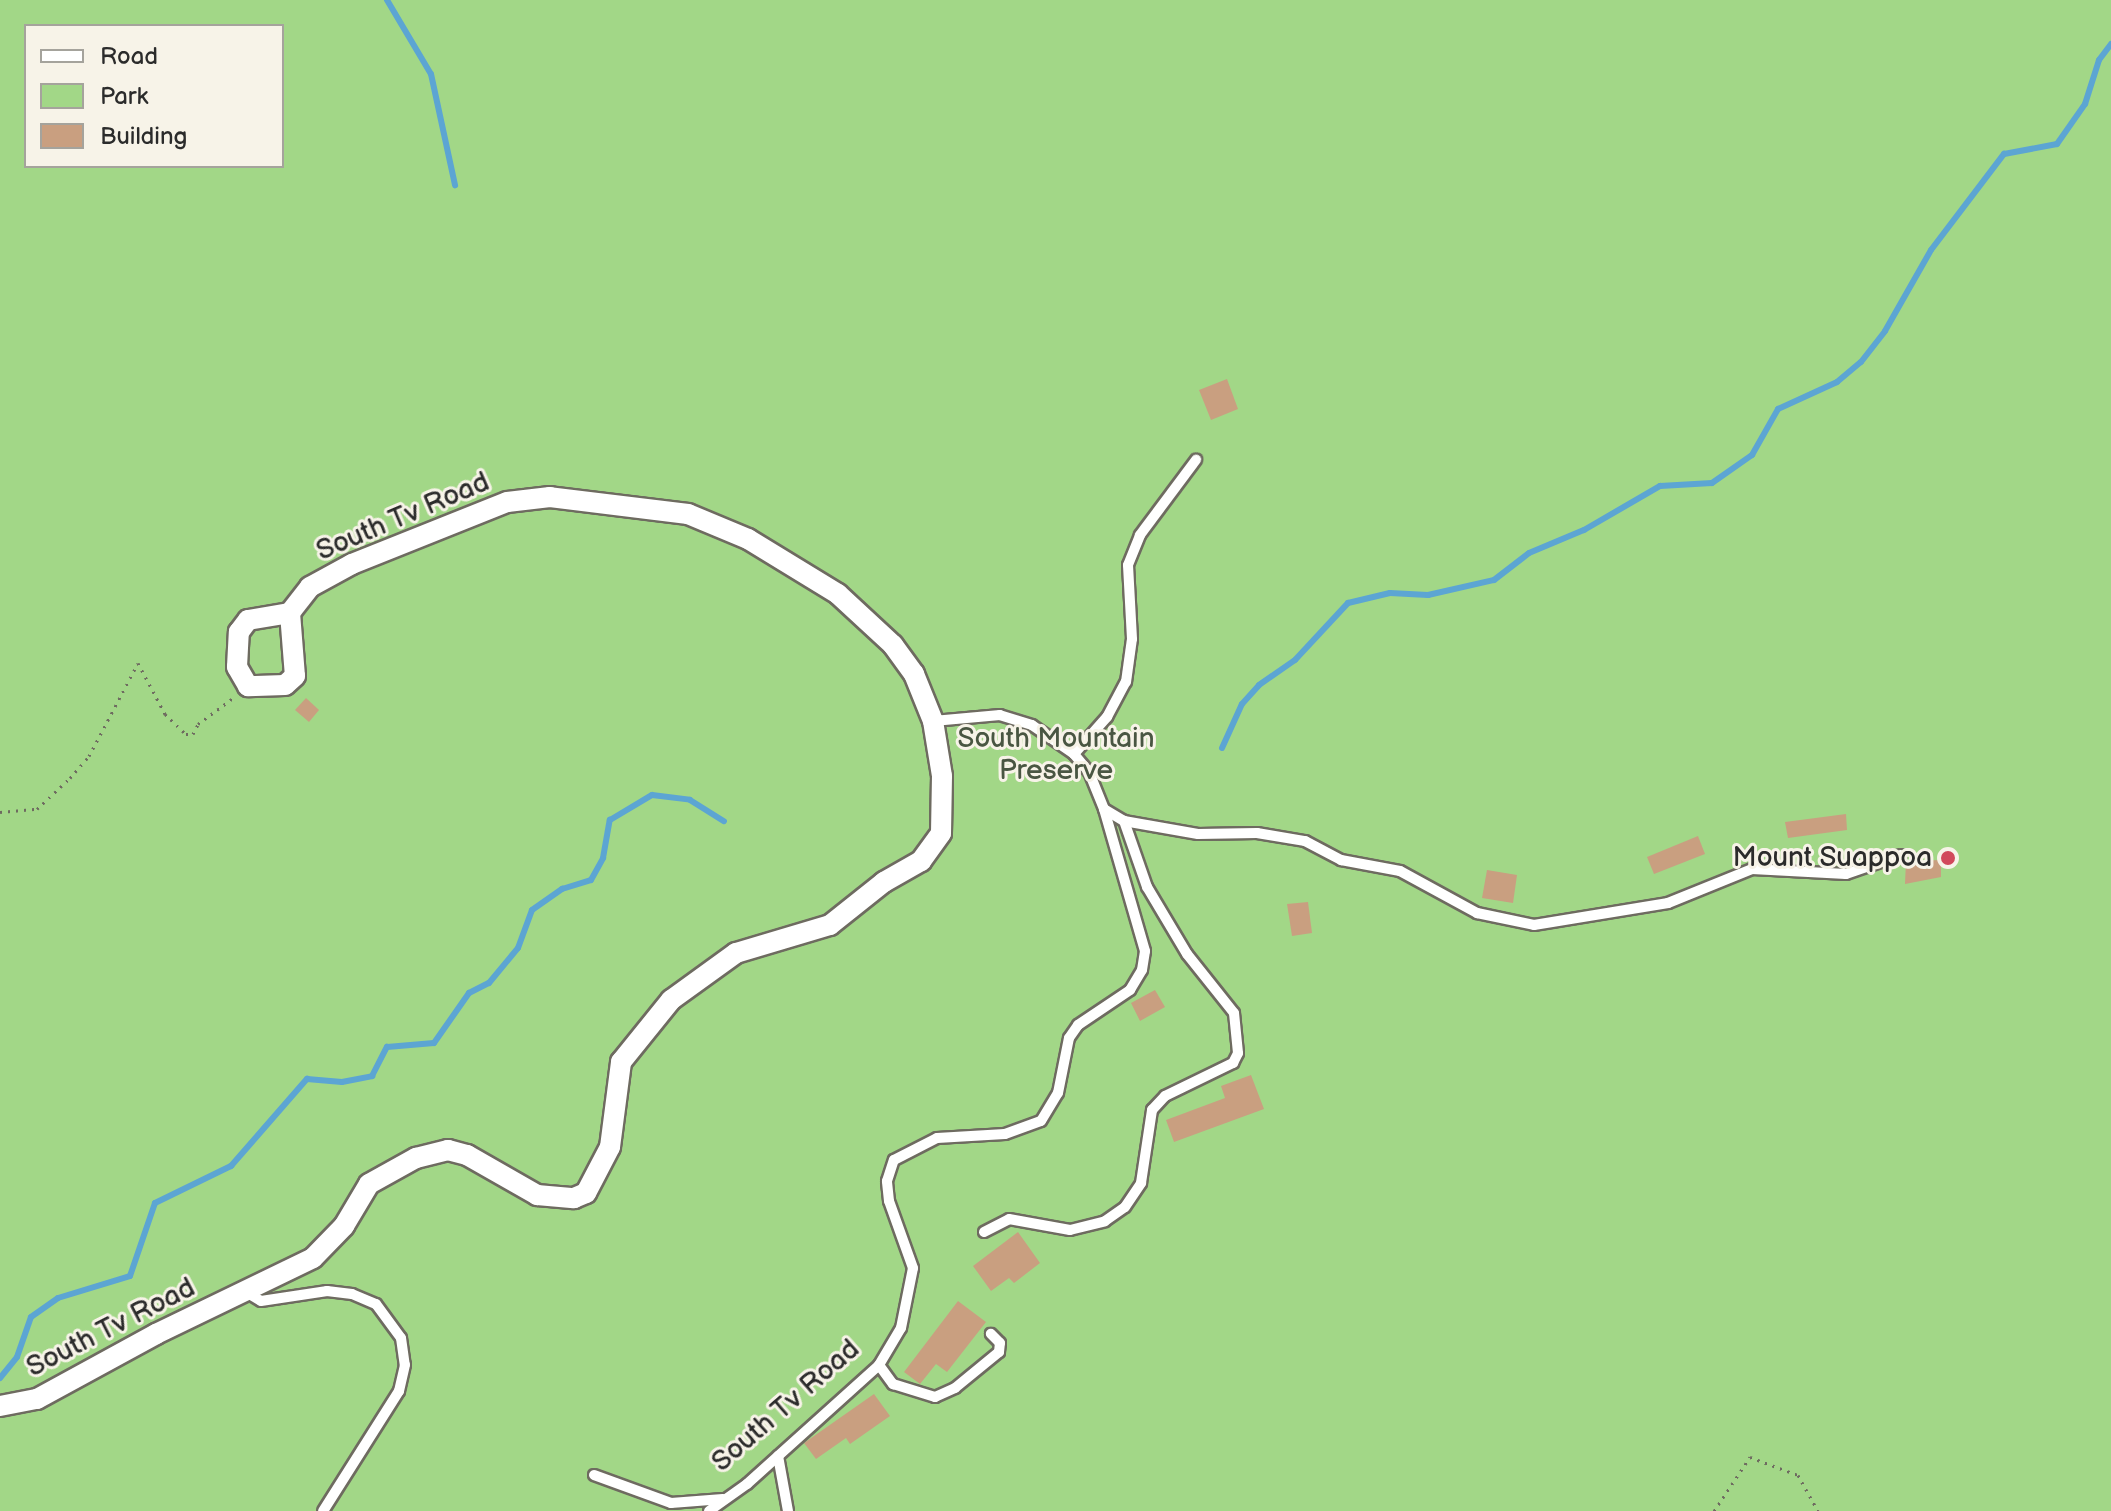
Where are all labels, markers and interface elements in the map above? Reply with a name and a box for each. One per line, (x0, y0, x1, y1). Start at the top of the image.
legend (24, 24, 284, 168)
text: Road (100, 42, 158, 71)
text: Park (100, 82, 148, 111)
text: Building (100, 122, 187, 151)
street label: South Tv Road (311, 465, 495, 569)
park label: South Mountain Preserve (958, 722, 1154, 788)
place label: Mount Suappoa (1732, 841, 1932, 875)
marker: Mount Suappoa (1939, 849, 1957, 867)
street label: South Tv Road (21, 1271, 201, 1385)
street label: South Tv Road (705, 1333, 867, 1479)

